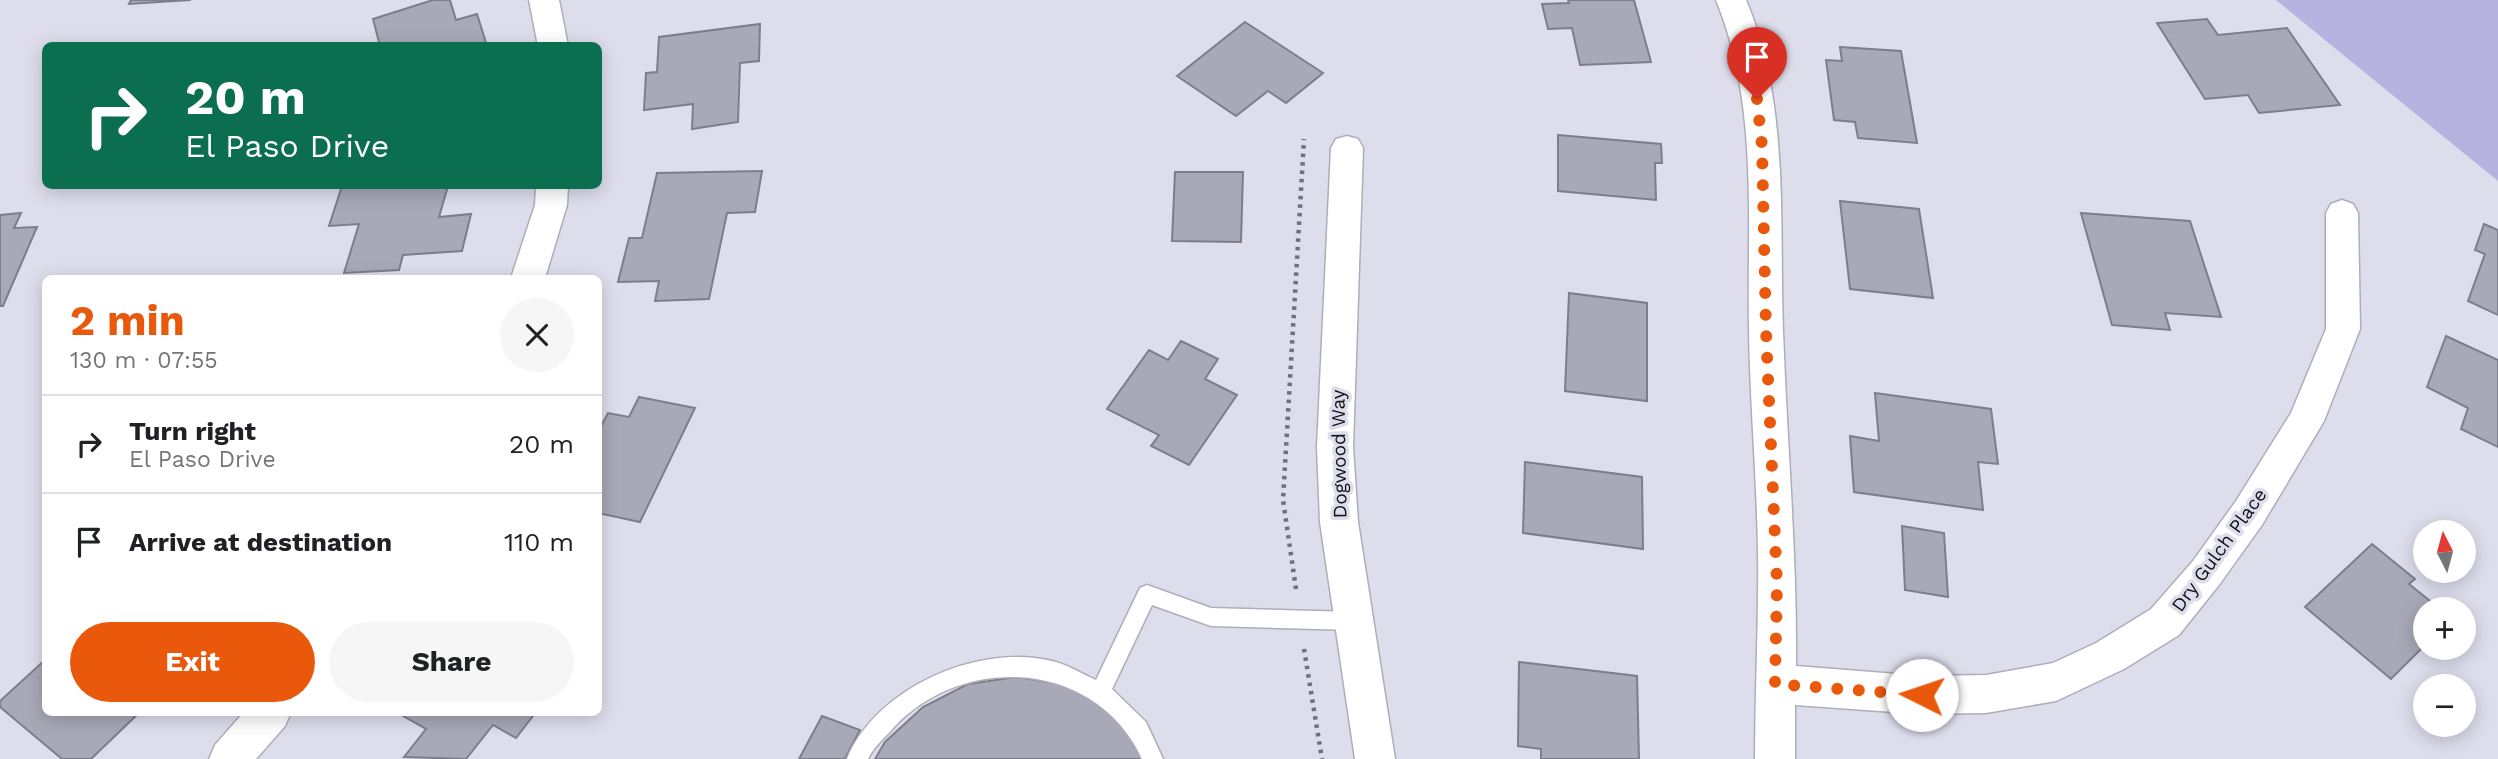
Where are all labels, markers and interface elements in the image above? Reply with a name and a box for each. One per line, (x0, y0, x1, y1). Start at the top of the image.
pin (1727, 27, 1787, 99)
icon: arrive (1738, 38, 1776, 76)
text: 20 m (185, 68, 306, 126)
icon: right (70, 70, 161, 161)
text: El Paso Drive (185, 127, 389, 165)
text: 2 min (70, 296, 185, 345)
button: close (500, 298, 574, 372)
text: 130 m · 07:55 (70, 347, 218, 374)
street label: Dogwood Way (1326, 389, 1352, 519)
text: Turn right (129, 416, 256, 446)
icon: right (70, 425, 108, 463)
text: 20 m (509, 429, 574, 459)
text: El Paso Drive (129, 446, 276, 473)
street label: Dry Gulch Place (2166, 484, 2272, 616)
north arrow (2413, 520, 2476, 583)
map controls (2413, 520, 2476, 737)
icon: arrive (70, 523, 108, 561)
text: Arrive at destination (129, 527, 392, 557)
text: 110 m (504, 527, 574, 557)
button: + (2413, 597, 2476, 660)
button: Exit (70, 622, 315, 702)
button: Share (329, 622, 574, 702)
position arrow (1885, 658, 1959, 732)
button: − (2413, 674, 2476, 737)

